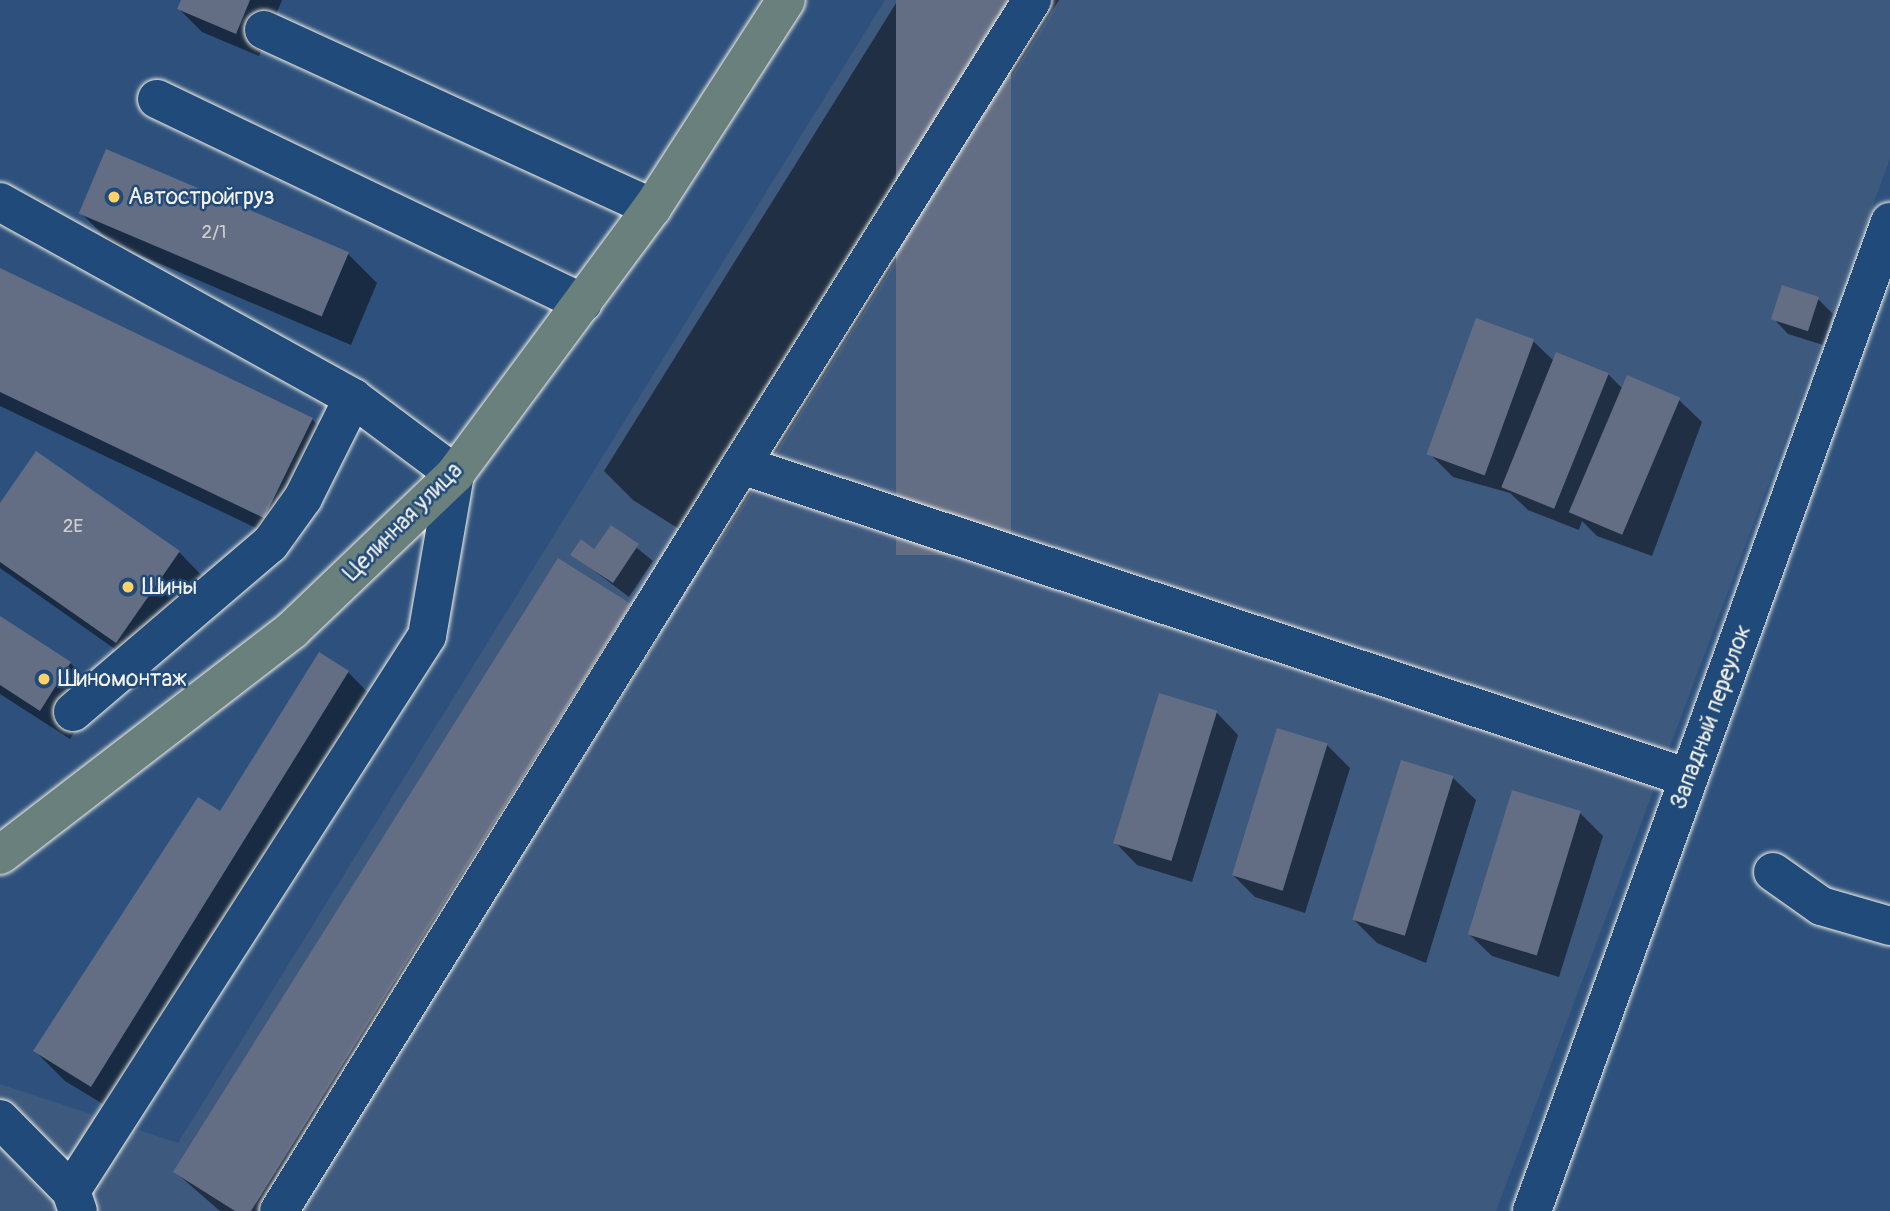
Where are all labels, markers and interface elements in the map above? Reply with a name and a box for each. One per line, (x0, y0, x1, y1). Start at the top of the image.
place label: Автостройгруз (128, 183, 275, 211)
marker: Автостройгруз (106, 189, 122, 205)
house number: 2/1 (202, 222, 226, 244)
street label: Целинная улица (338, 457, 468, 587)
house number: 2Е (63, 516, 83, 538)
place label: Шины (142, 573, 197, 601)
marker: Шины (120, 579, 136, 595)
street label: Западный переулок (1665, 621, 1757, 813)
place label: Шиномонтаж (58, 665, 187, 693)
marker: Шиномонтаж (36, 671, 52, 687)

